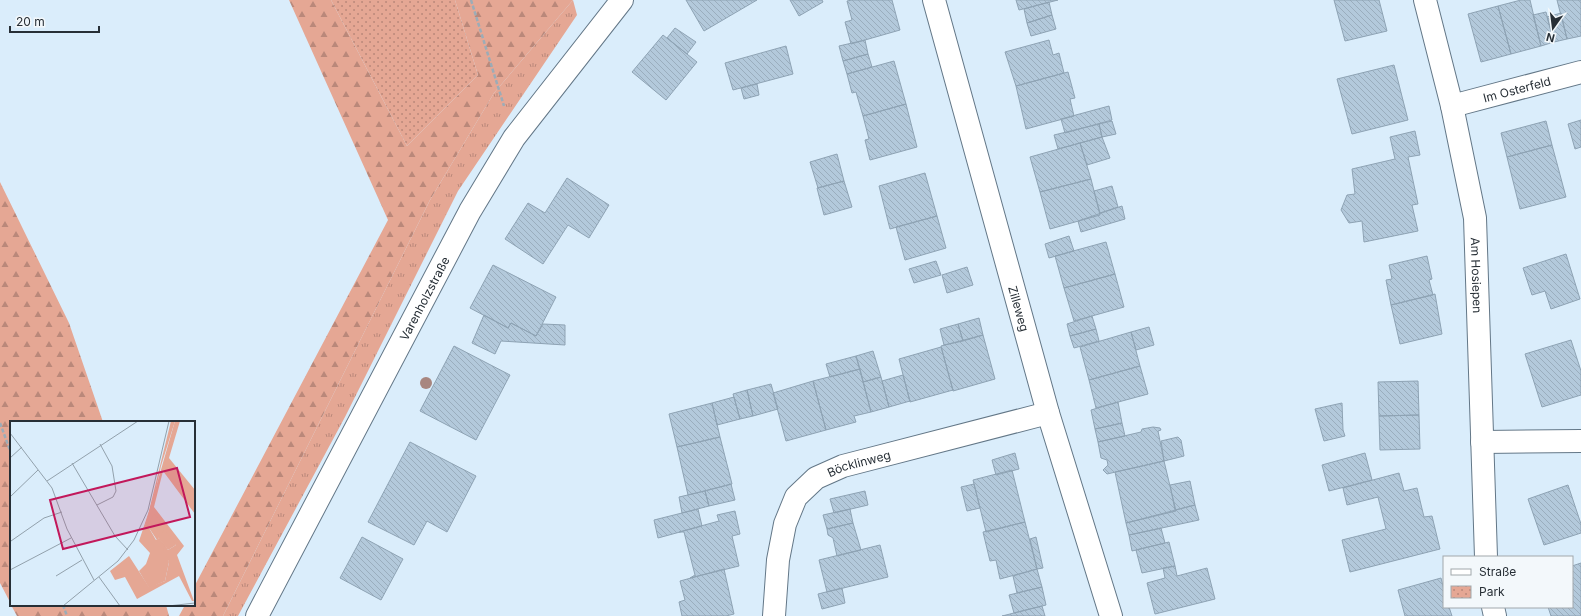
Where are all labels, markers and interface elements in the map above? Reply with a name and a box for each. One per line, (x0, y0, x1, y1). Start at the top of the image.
scale bar (10, 8, 99, 34)
north arrow (1533, 8, 1573, 48)
text: 20 m (16, 14, 45, 29)
text: N (1545, 30, 1556, 46)
street label: Im Osterfeld (1481, 73, 1552, 105)
street label: Am Hosiepen (1468, 237, 1486, 313)
street label: Varenholzstraße (396, 254, 452, 343)
street label: Zilleweg (1006, 284, 1033, 333)
inset map (10, 421, 195, 606)
street label: Böcklinweg (825, 447, 892, 480)
legend (1443, 556, 1573, 608)
text: Straße (1479, 564, 1516, 579)
text: Park (1479, 584, 1505, 599)

